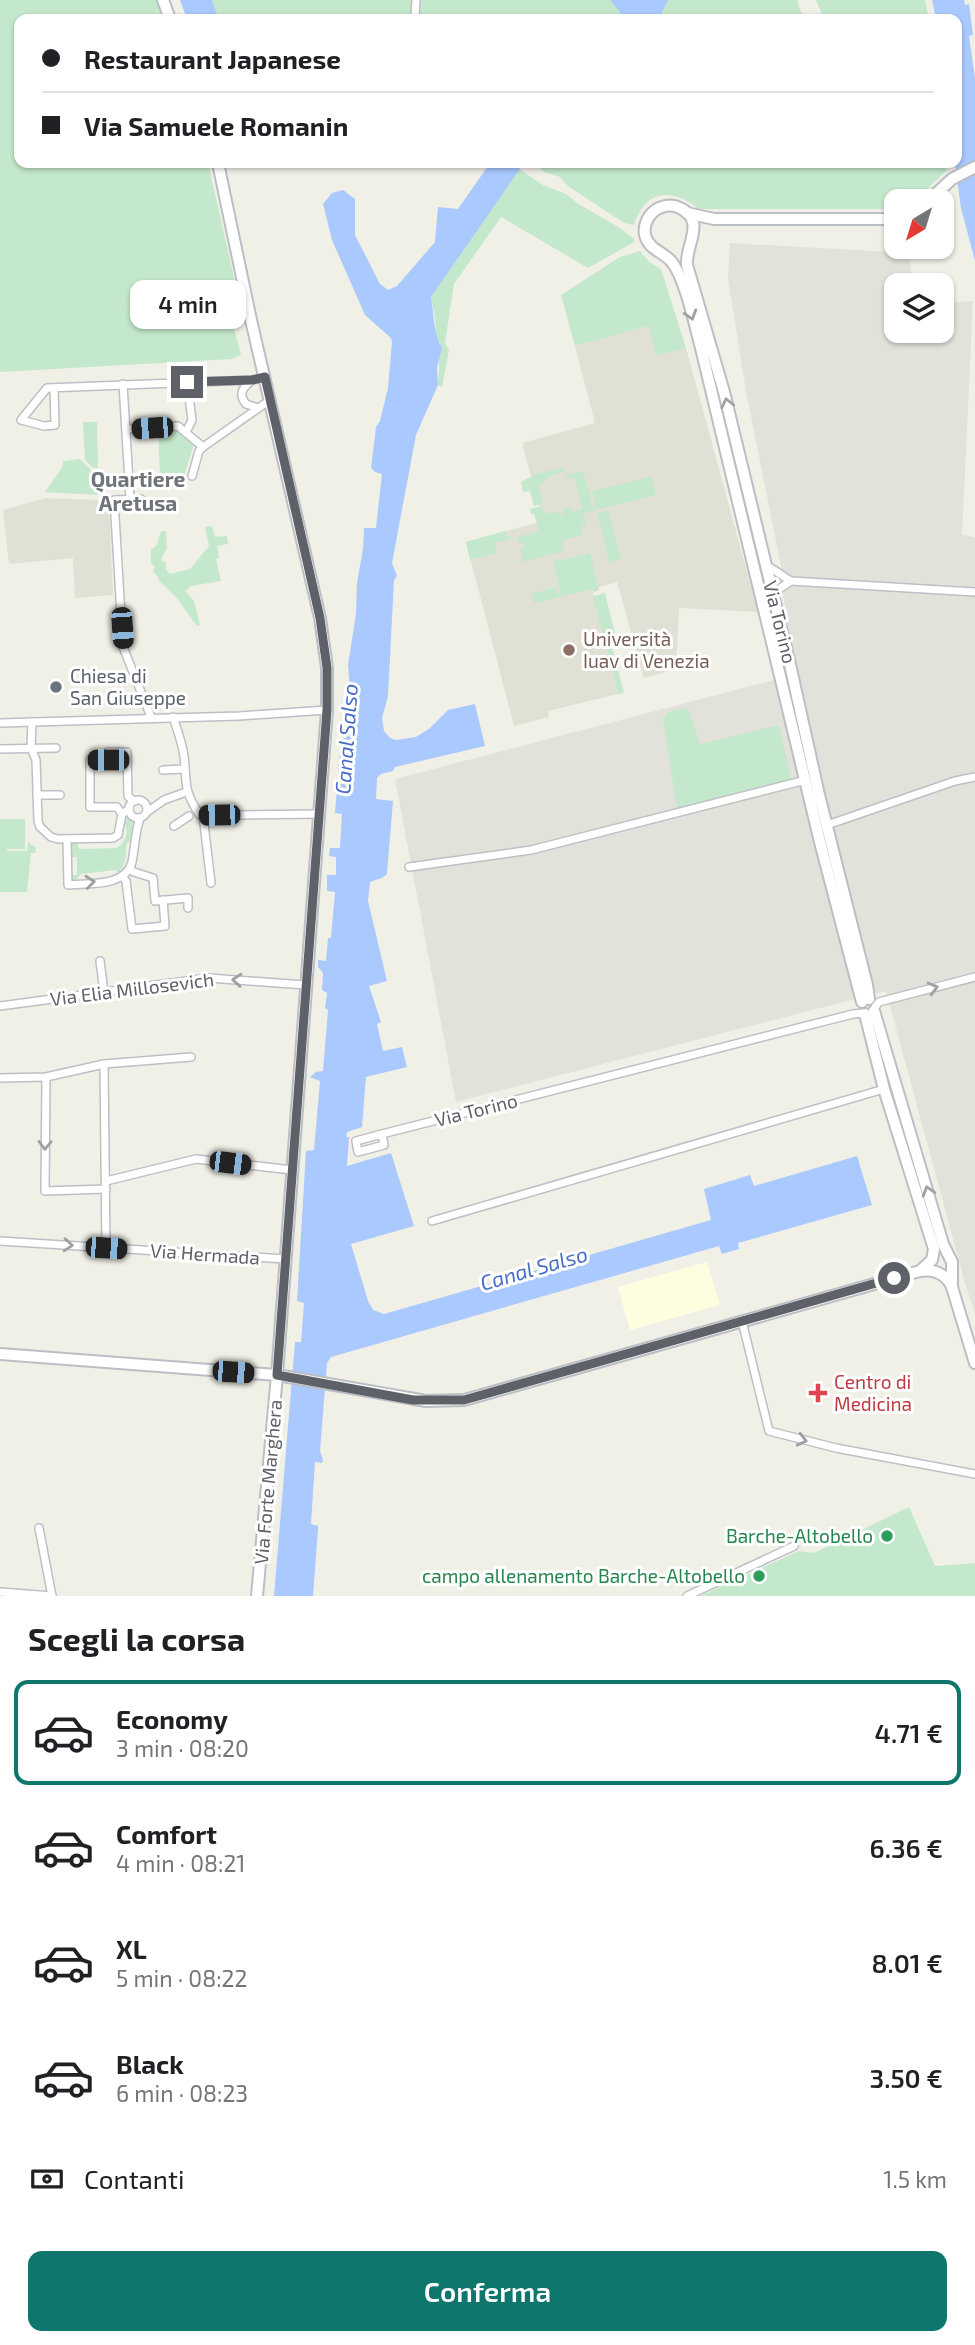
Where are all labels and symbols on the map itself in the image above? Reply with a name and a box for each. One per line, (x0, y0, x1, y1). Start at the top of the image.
north arrow (884, 189, 954, 259)
callout: 4 min (129, 280, 245, 330)
one-way arrow (683, 309, 698, 321)
route end (171, 366, 203, 398)
one-way arrow (721, 397, 735, 409)
car (131, 416, 174, 440)
district label: Quartiere Aretusa (91, 466, 186, 515)
street label: Via Torino (759, 578, 802, 666)
car (111, 606, 134, 650)
place label: Università Iuav di Venezia (583, 627, 710, 672)
marker: Università Iuav di Venezia (561, 642, 577, 658)
place label: Chiesa di San Giuseppe (70, 664, 186, 709)
marker: Chiesa di San Giuseppe (48, 679, 64, 695)
water label: Canal Salso (329, 683, 362, 795)
car (88, 750, 130, 771)
car (198, 804, 241, 826)
one-way arrow (84, 875, 96, 890)
street label: Via Elia Millosevich (49, 967, 215, 1010)
one-way arrow (232, 973, 243, 988)
one-way arrow (927, 982, 939, 996)
street label: Via Torino (432, 1088, 520, 1131)
one-way arrow (37, 1140, 53, 1151)
car (208, 1150, 253, 1176)
one-way arrow (921, 1185, 936, 1197)
car (85, 1236, 128, 1260)
one-way arrow (63, 1238, 74, 1253)
street label: Via Hermada (149, 1238, 261, 1269)
water label: Canal Salso (477, 1240, 590, 1295)
route start (878, 1262, 910, 1294)
car (212, 1360, 255, 1384)
place label: Centro di Medicina (834, 1370, 912, 1415)
marker: Centro di Medicina (808, 1383, 828, 1403)
street label: Via Forte Marghera (249, 1399, 286, 1565)
one-way arrow (796, 1432, 808, 1446)
place label: Barche-Altobello (726, 1524, 873, 1547)
marker: Barche-Altobello (879, 1528, 895, 1544)
place label: campo allenamento Barche-Altobello (422, 1564, 745, 1587)
marker: campo allenamento Barche-Altobello (751, 1568, 767, 1584)

